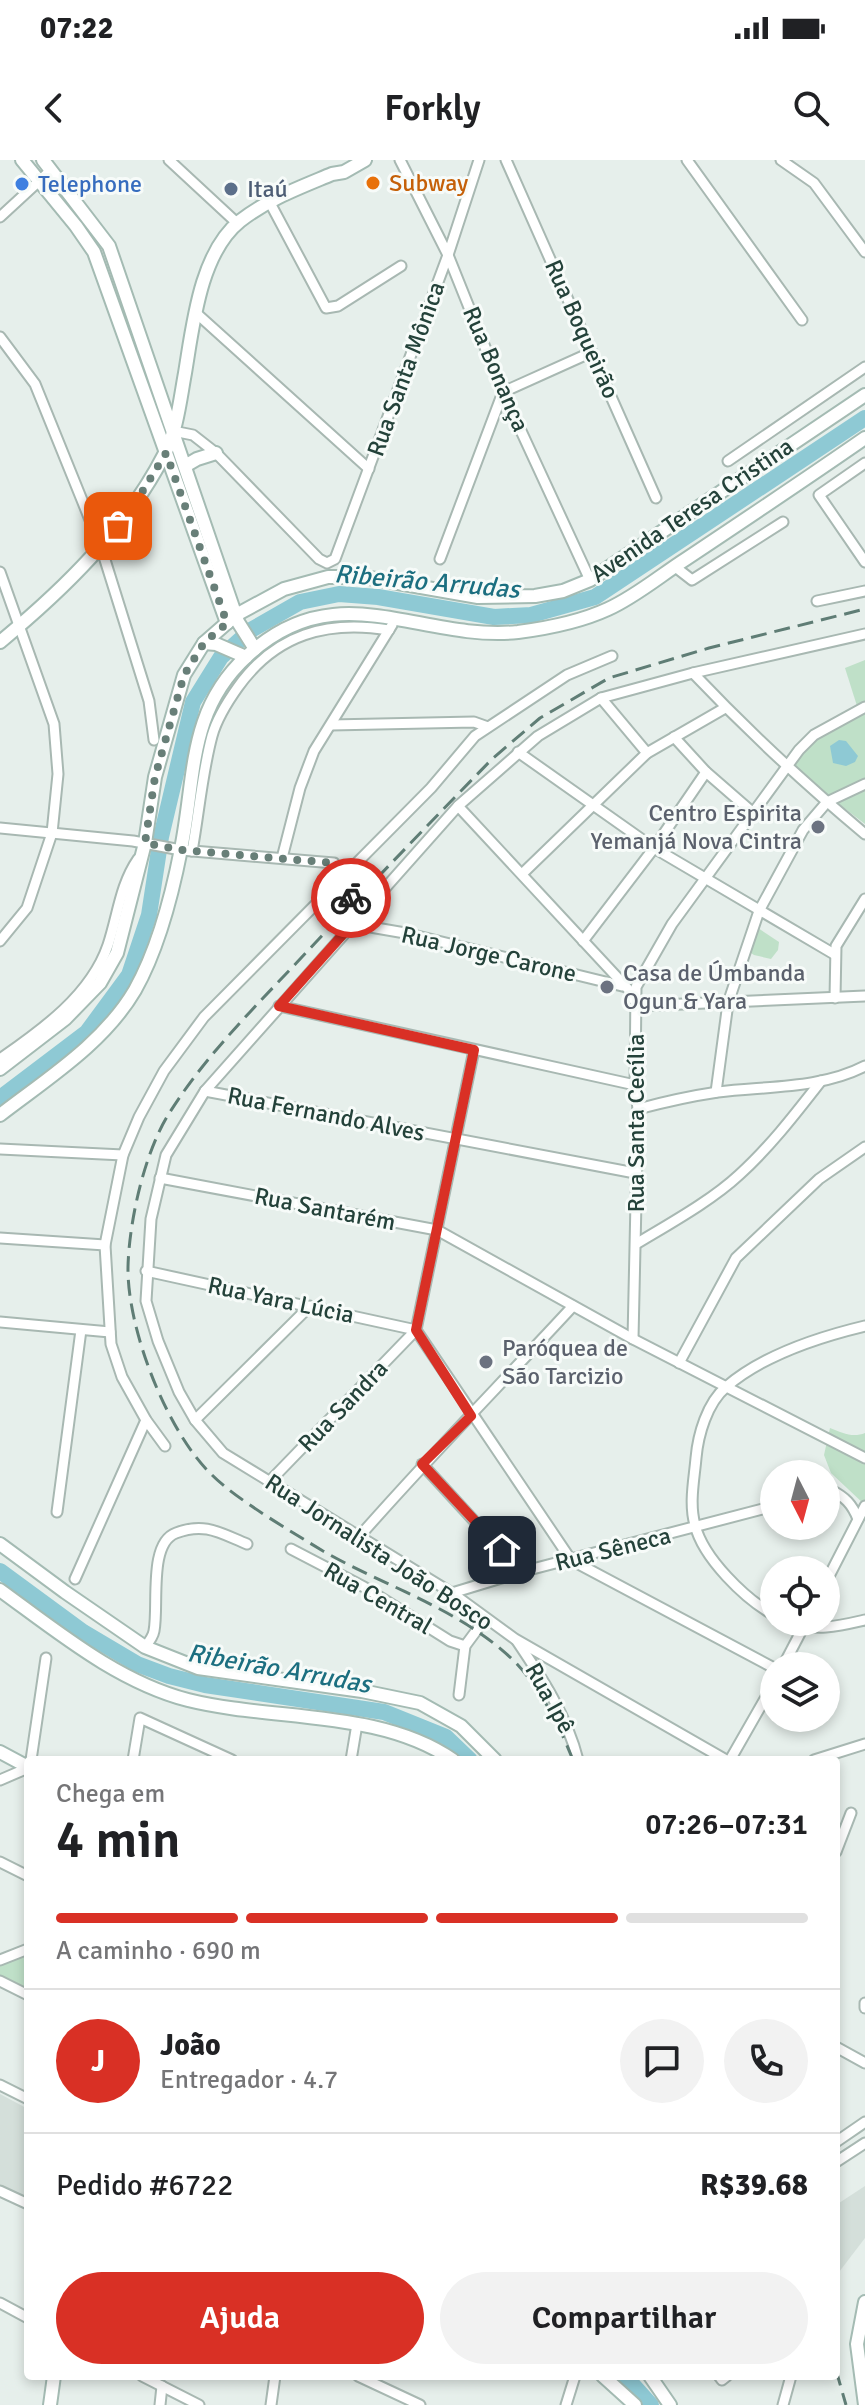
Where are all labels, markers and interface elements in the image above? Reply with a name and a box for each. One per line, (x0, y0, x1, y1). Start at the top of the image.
text: 07:22 (40, 10, 114, 47)
icon: back (32, 86, 76, 130)
text: Forkly (384, 86, 481, 131)
icon: search (789, 86, 833, 130)
place label: Subway (389, 168, 468, 198)
place label: Telephone (38, 169, 142, 199)
place label: Itaú (247, 174, 288, 204)
marker: Subway (364, 174, 382, 192)
marker: Telephone (13, 175, 31, 193)
marker: Itaú (222, 180, 240, 198)
street label: Rua Boqueirão (538, 255, 626, 403)
street label: Rua Santa Mônica (360, 277, 452, 461)
street label: Rua Bonança (456, 302, 536, 436)
street label: Avenida Teresa Cristina (585, 431, 799, 589)
pin (84, 492, 152, 560)
icon: bag (96, 504, 140, 548)
water label: Ribeirão Arrudas (333, 558, 524, 606)
place label: Centro Espirita Yemanjá Nova Cintra (591, 798, 802, 856)
marker: Centro Espirita Yemanjá Nova Cintra (809, 818, 827, 836)
courier (311, 858, 391, 938)
icon: bike (329, 876, 373, 920)
street label: Rua Jorge Carone (399, 919, 579, 989)
place label: Casa de Úmbanda Ogun & Yara (623, 958, 805, 1016)
marker: Casa de Úmbanda Ogun & Yara (598, 978, 616, 996)
street label: Rua Santa Cecília (621, 1034, 651, 1212)
street label: Rua Fernando Alves (225, 1080, 427, 1148)
street label: Rua Santarém (252, 1181, 398, 1237)
street label: Rua Yara Lúcia (205, 1270, 357, 1330)
place label: Paróquea de São Tarcizio (502, 1333, 628, 1391)
marker: Paróquea de São Tarcizio (477, 1353, 495, 1371)
street label: Rua Sandra (292, 1354, 394, 1458)
north arrow (760, 1460, 840, 1540)
map controls (760, 1460, 840, 1732)
street label: Rua Jornalista João Bosco (259, 1467, 499, 1637)
pin (468, 1516, 536, 1584)
street label: Rua Sêneca (552, 1520, 674, 1578)
icon: home (480, 1528, 524, 1572)
street label: Rua Central (318, 1555, 438, 1641)
button: locate (760, 1556, 840, 1636)
water label: Ribeirão Arrudas (185, 1637, 376, 1701)
button: layers (760, 1652, 840, 1732)
street label: Rua Ipê (518, 1657, 582, 1739)
text: Chega em (56, 1778, 165, 1810)
text: 07:26–07:31 (645, 1806, 808, 1843)
text: 4 min (56, 1808, 181, 1872)
text: A caminho · 690 m (56, 1935, 261, 1967)
button: chat (620, 2019, 704, 2103)
button: phone (724, 2019, 808, 2103)
text: João (160, 2027, 221, 2064)
text: J (91, 2043, 105, 2080)
text: Entregador · 4.7 (160, 2064, 338, 2096)
text: Pedido #6722 (56, 2167, 233, 2204)
text: R$39.68 (700, 2167, 808, 2204)
button: Ajuda (56, 2272, 424, 2364)
button: Compartilhar (440, 2272, 808, 2364)

